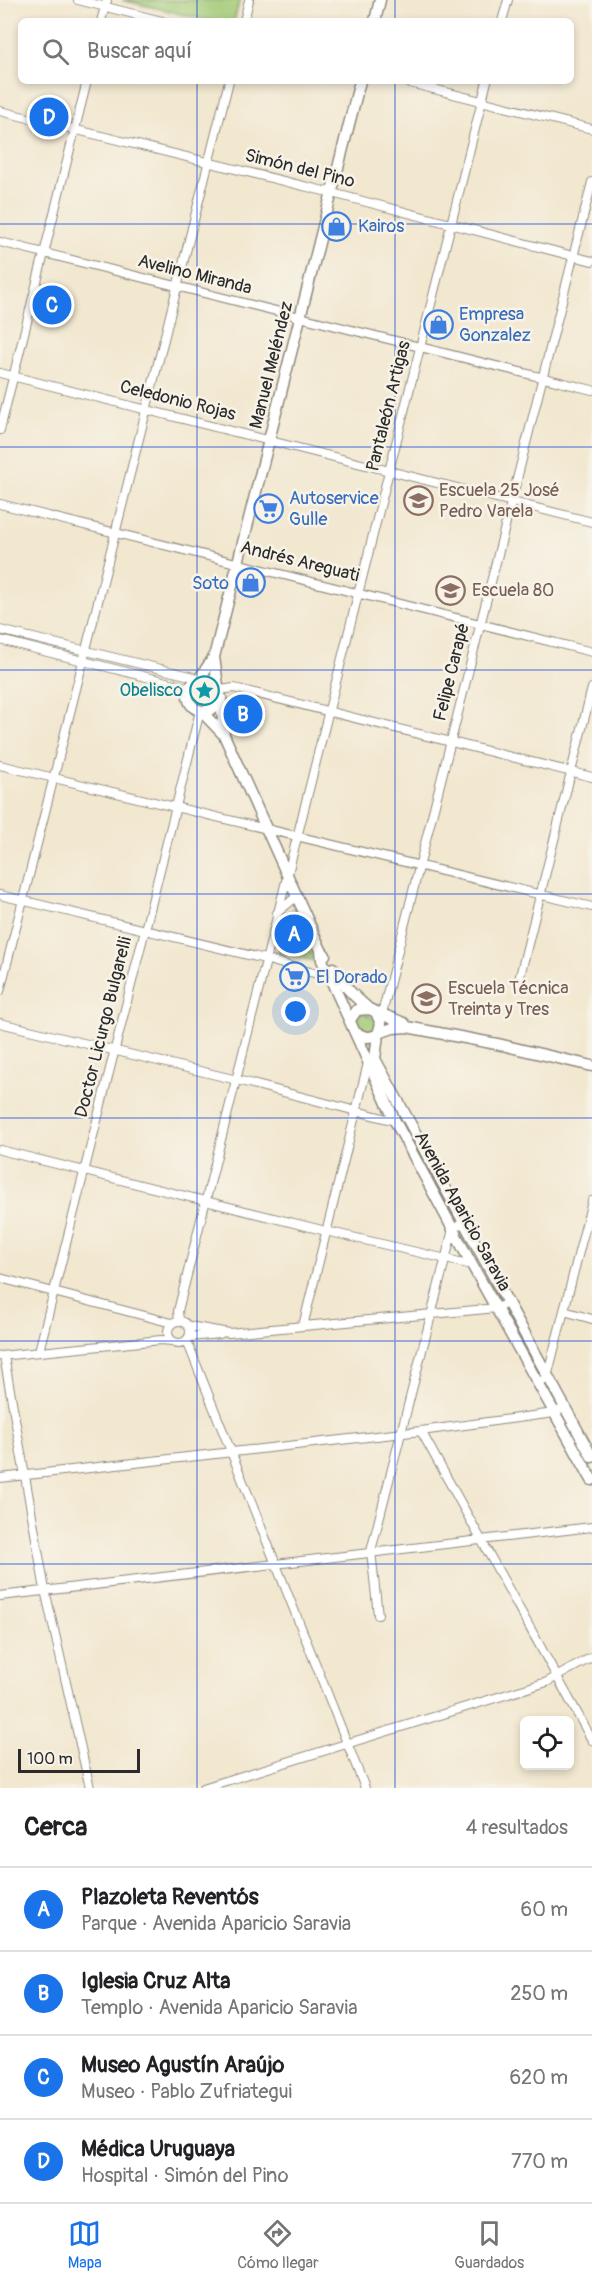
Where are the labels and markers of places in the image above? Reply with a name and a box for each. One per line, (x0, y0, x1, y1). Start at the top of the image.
pin: D (29, 94, 68, 140)
shop icon: Kairos (321, 210, 353, 242)
place label: Kairos (358, 215, 404, 238)
pin: C (32, 282, 72, 328)
place label: Empresa Gonzalez (459, 303, 531, 347)
shop icon: Empresa Gonzalez (422, 308, 454, 340)
place label: Escuela 25 José Pedro Varela (439, 479, 560, 523)
school or university icon: Escuela 25 José Pedro Varela (402, 484, 434, 516)
place label: Autoservice Gulle (289, 487, 379, 531)
supermarket icon: Autoservice Gulle (252, 492, 284, 524)
shop icon: Soto (234, 567, 266, 599)
place label: Soto (192, 572, 229, 595)
school or university icon: Escuela 80 (435, 574, 467, 606)
place label: Escuela 80 (472, 579, 554, 602)
place icon: Obelisco (188, 674, 220, 706)
place label: Obelisco (120, 679, 183, 702)
pin: B (224, 692, 262, 736)
pin: A (274, 912, 314, 956)
supermarket icon: El Dorado (279, 961, 311, 993)
place label: El Dorado (316, 966, 388, 989)
place label: Escuela Técnica Treinta y Tres (448, 977, 569, 1021)
school or university icon: Escuela Técnica Treinta y Tres (411, 982, 443, 1014)

